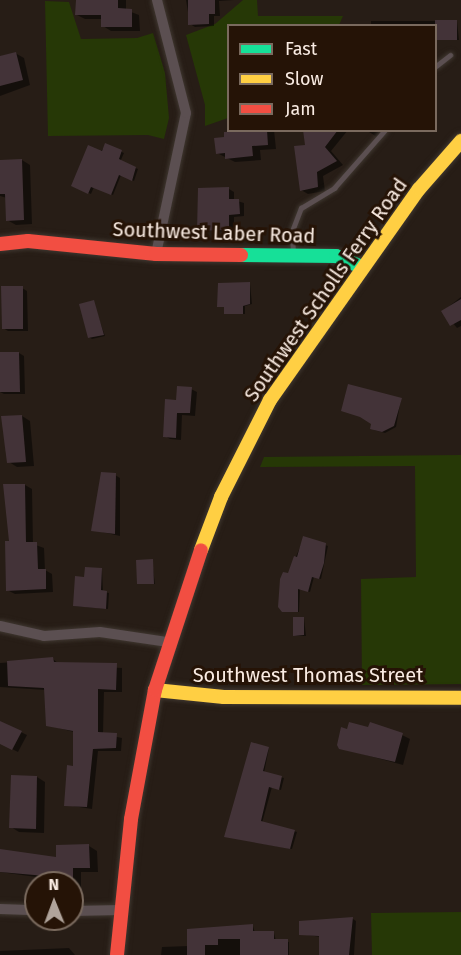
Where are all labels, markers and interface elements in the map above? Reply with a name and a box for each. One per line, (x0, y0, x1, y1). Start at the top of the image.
legend (227, 24, 437, 132)
text: Fast (285, 38, 317, 60)
text: Slow (285, 68, 323, 90)
text: Jam (285, 98, 316, 120)
street label: Southwest Scholls Ferry Road (240, 174, 412, 406)
street label: Southwest Laber Road (112, 217, 316, 249)
street label: Southwest Thomas Street (193, 663, 423, 687)
north arrow (24, 871, 84, 931)
text: N (48, 875, 59, 894)

